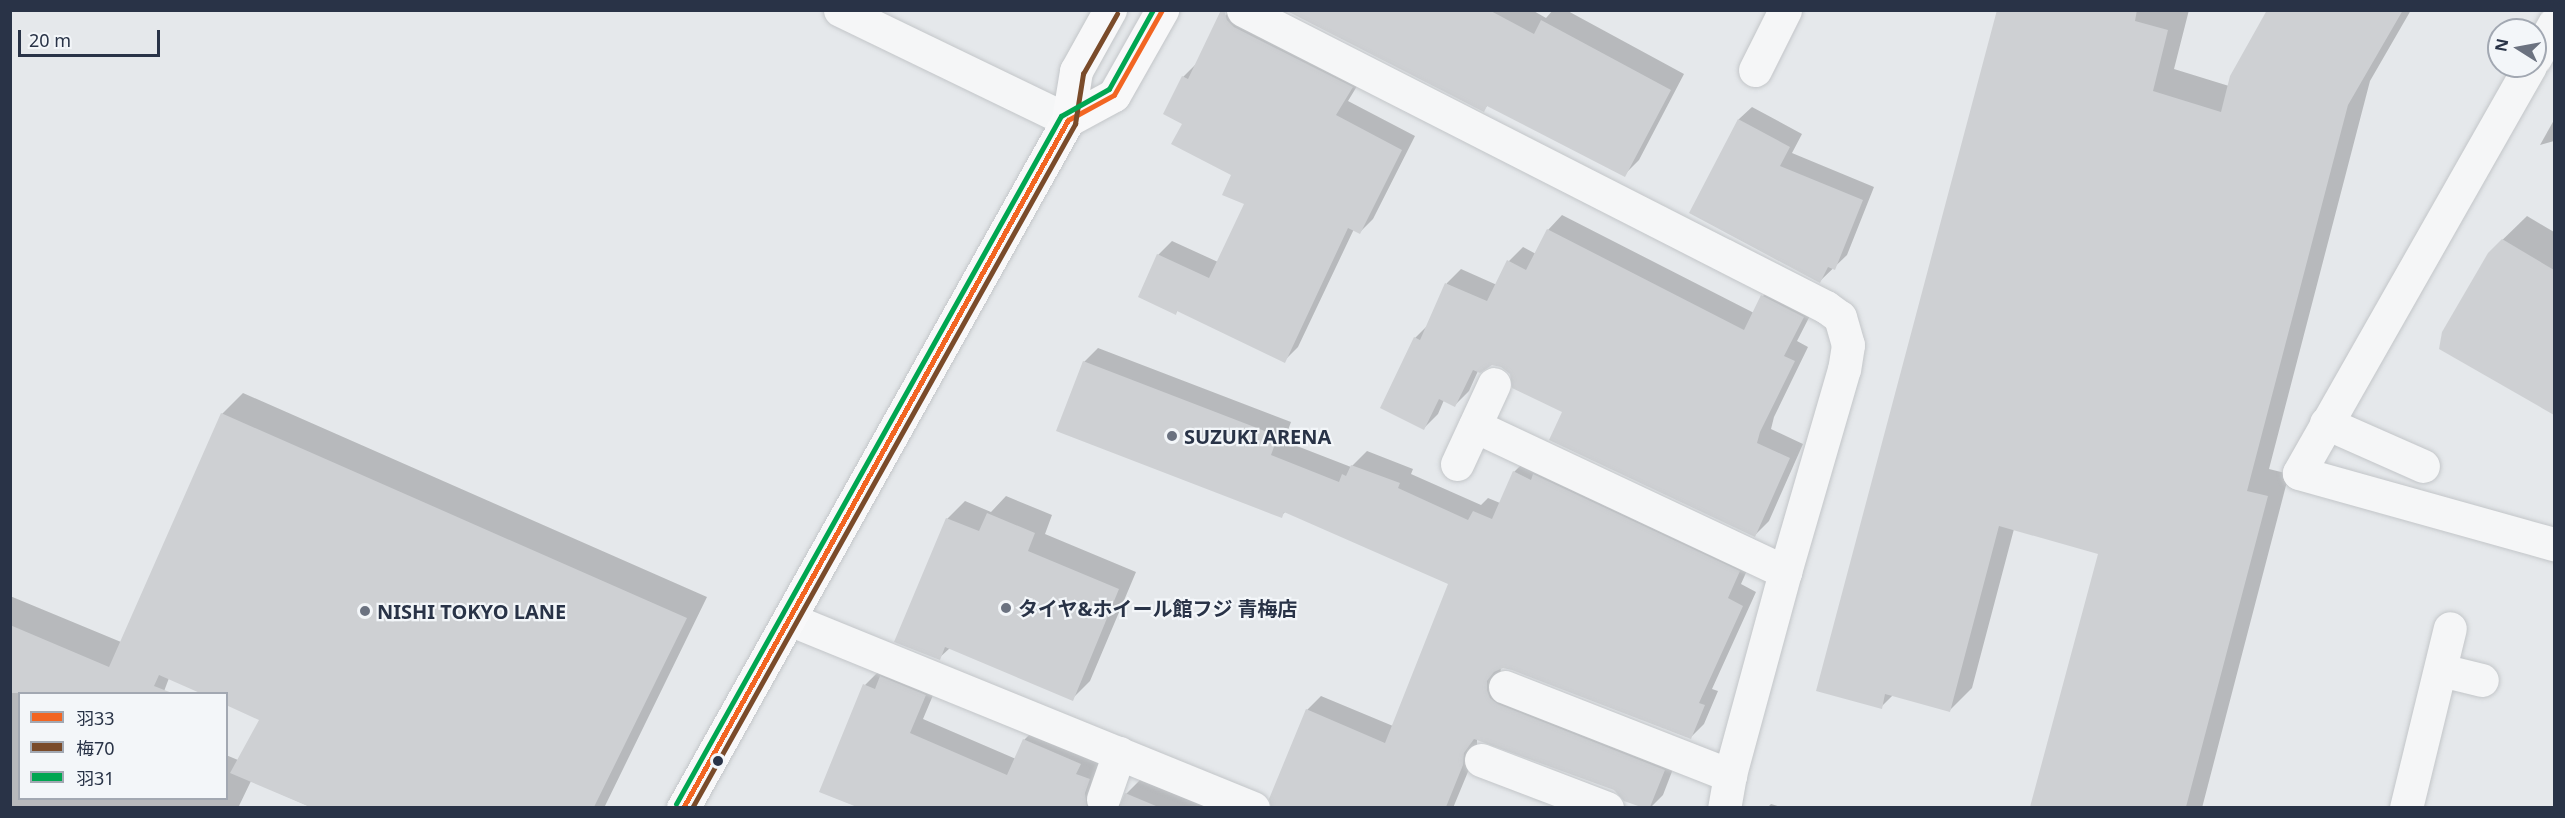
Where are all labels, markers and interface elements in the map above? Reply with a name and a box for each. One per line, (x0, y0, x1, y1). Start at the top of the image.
scale bar (21, 18, 164, 56)
north arrow (2487, 18, 2547, 78)
text: 20 m (29, 28, 71, 52)
text: N (2489, 36, 2513, 53)
place label: SUZUKI ARENA (1184, 424, 1331, 448)
marker: SUZUKI ARENA (1165, 429, 1179, 443)
place label: タイヤ&ホイール館フジ 青梅店 (1018, 596, 1298, 620)
place label: NISHI TOKYO LANE (377, 599, 566, 623)
marker: タイヤ&ホイール館フジ 青梅店 (999, 601, 1013, 615)
marker: NISHI TOKYO LANE (358, 604, 372, 618)
legend (18, 692, 228, 800)
text: 羽33 (76, 706, 115, 730)
text: 梅70 (76, 736, 115, 760)
unlabelled marker (712, 755, 724, 767)
text: 羽31 (76, 766, 115, 790)

